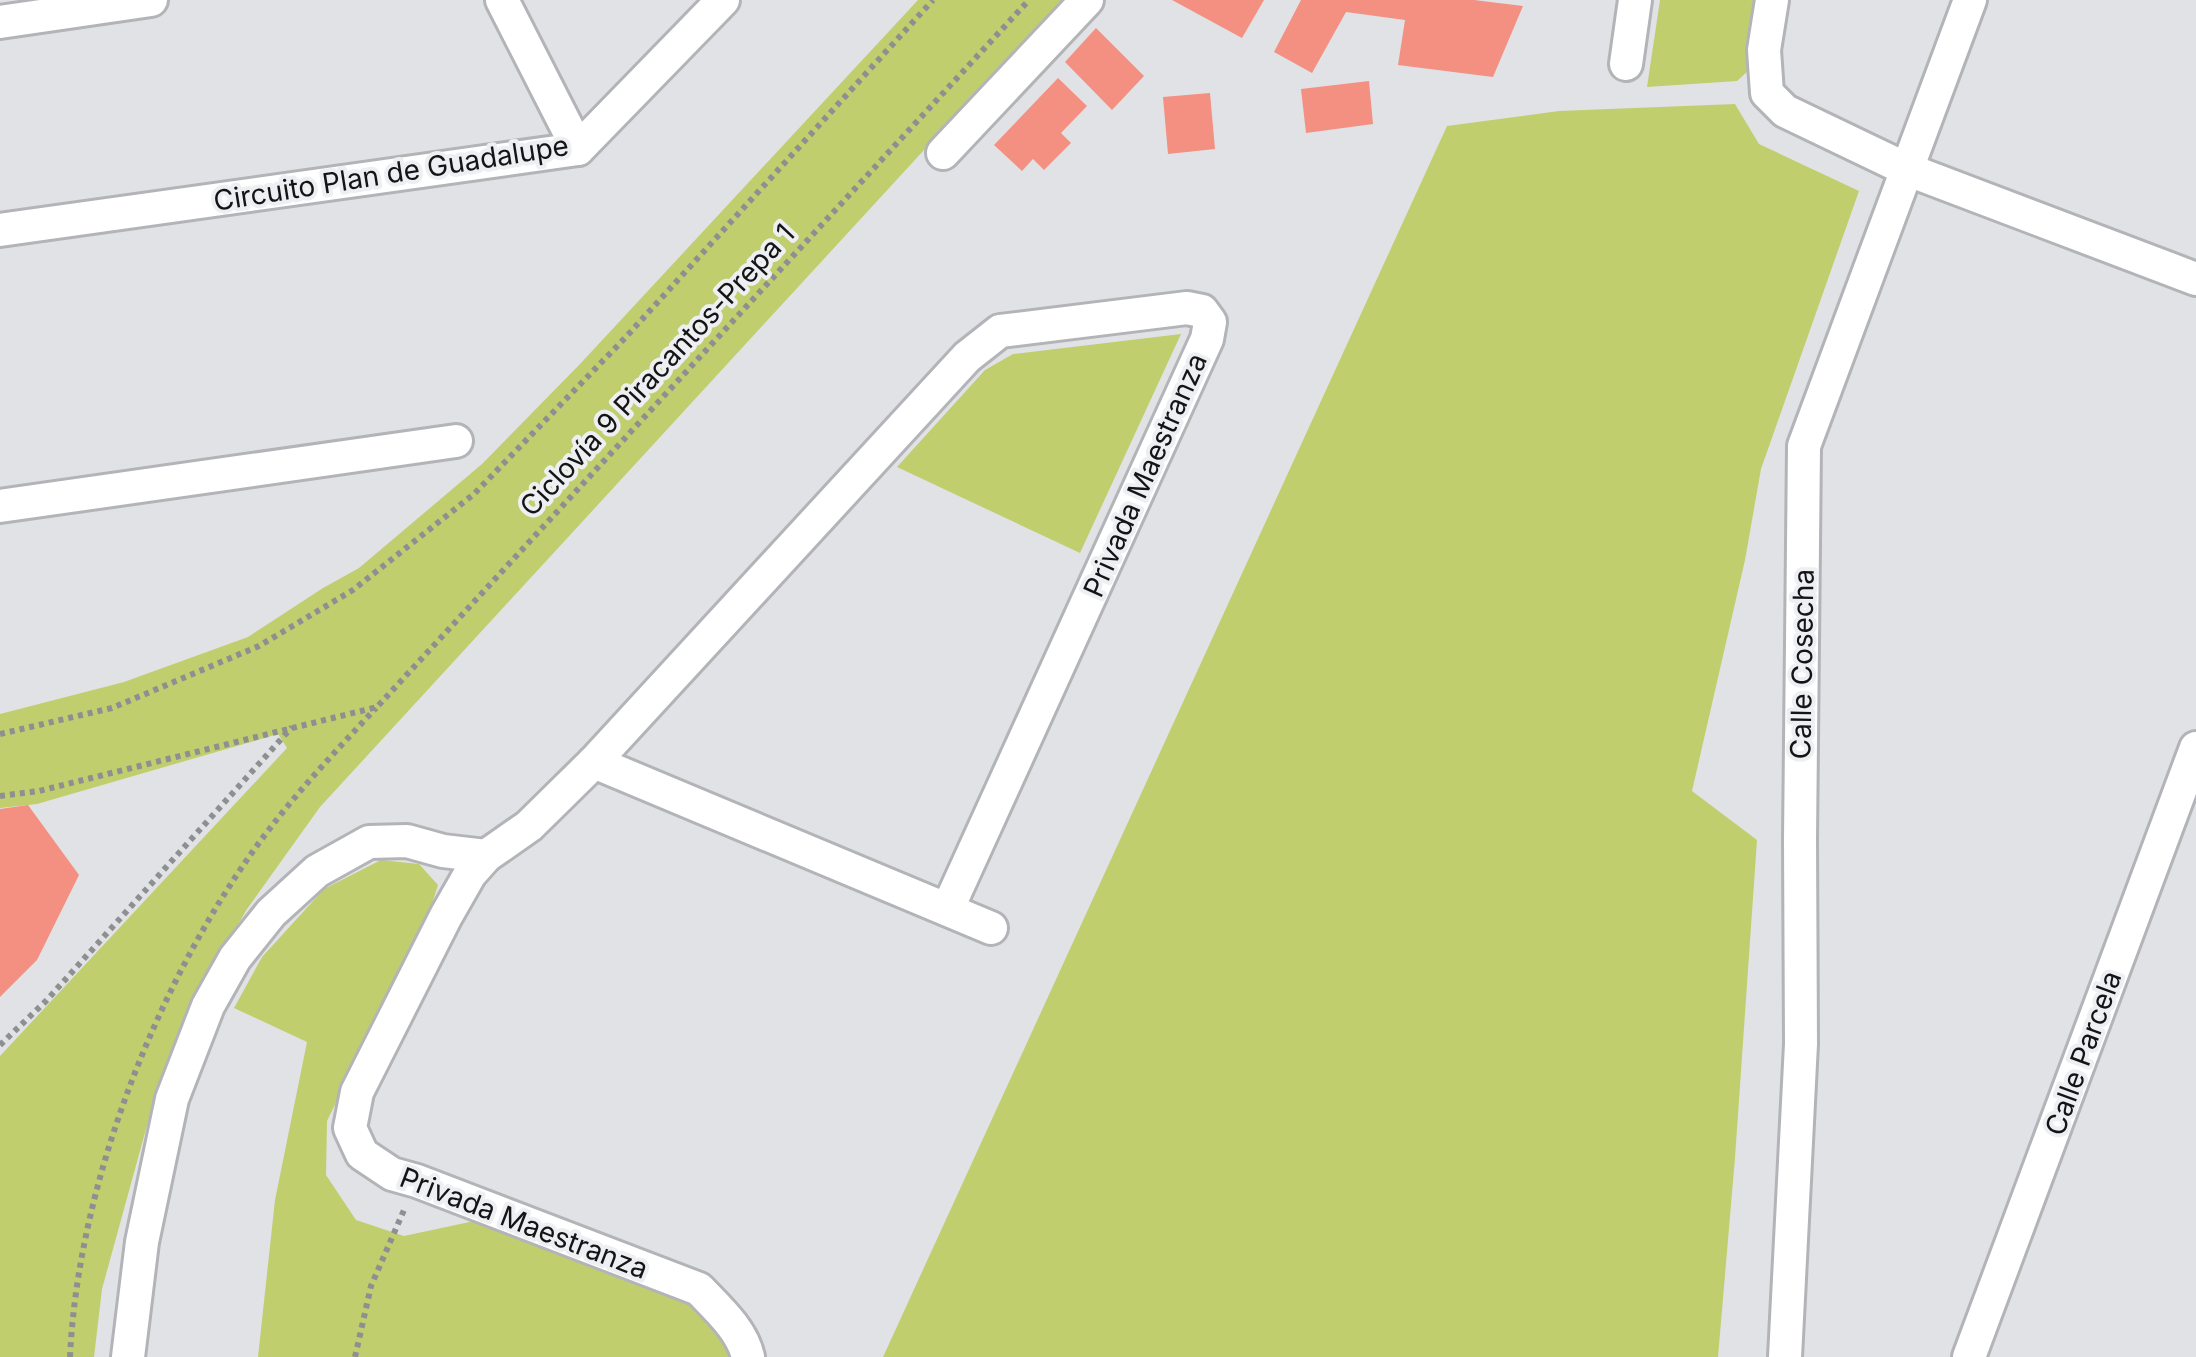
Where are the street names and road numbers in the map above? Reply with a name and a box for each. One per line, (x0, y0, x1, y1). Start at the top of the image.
street label: Circuito Plan de Guadalupe (211, 128, 571, 218)
street label: Ciclovía 9 Piracantos-Prepa 1 (513, 217, 801, 523)
street label: Privada Maestranza (1076, 348, 1214, 602)
street label: Calle Cosecha (1783, 568, 1821, 760)
street label: Calle Parcela (2038, 966, 2128, 1140)
street label: Privada Maestranza (395, 1160, 653, 1286)

